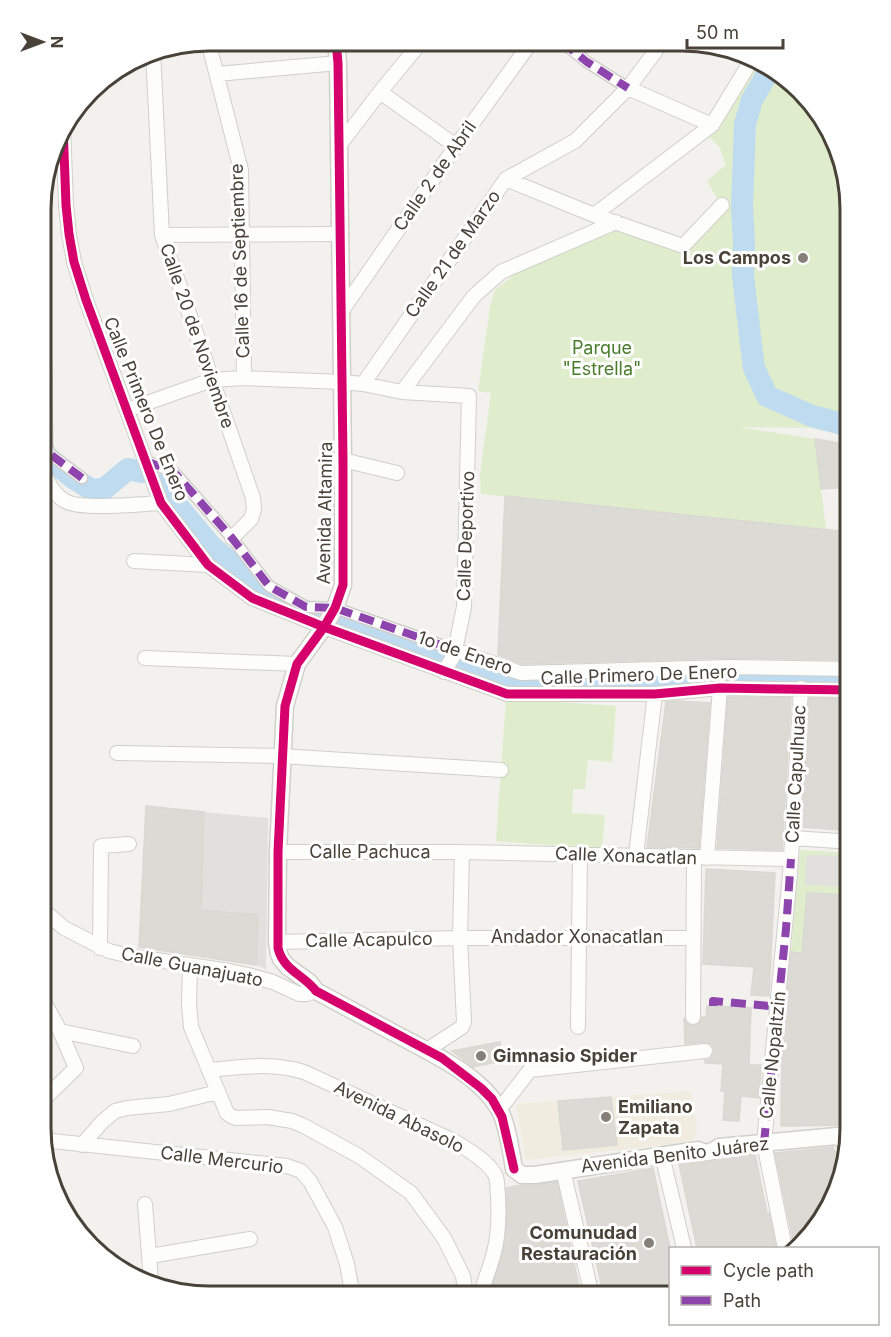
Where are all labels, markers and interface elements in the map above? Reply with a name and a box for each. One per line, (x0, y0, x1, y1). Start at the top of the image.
north arrow (12, 12, 72, 72)
scale bar (687, 12, 783, 50)
text: 50 m (696, 22, 739, 43)
text: N (47, 36, 67, 48)
street label: Calle 2 de Abril (389, 117, 480, 235)
street label: Calle 16 de Septiembre (226, 163, 253, 359)
street label: Calle 21 de Marzo (401, 186, 505, 322)
street label: Calle 20 de Noviembre (156, 241, 239, 431)
place label: Los Campos (683, 247, 791, 268)
marker: Los Campos (796, 251, 810, 265)
street label: Calle Primero De Enero (100, 314, 193, 504)
park label: Parque "Estrella" (563, 337, 641, 379)
street label: Avenida Altamira (313, 441, 336, 585)
street label: Calle Deportivo (453, 470, 478, 602)
street label: 1o de Enero (415, 626, 515, 679)
street label: Calle Primero De Enero (540, 661, 738, 688)
street label: Calle Capulhuac (781, 704, 810, 844)
street label: Calle Pachuca (309, 841, 431, 862)
street label: Calle Xonacatlan (554, 843, 698, 868)
street label: Andador Xonacatlan (491, 926, 663, 947)
street label: Calle Acapulco (305, 928, 433, 951)
street label: Calle Guanajuato (119, 942, 265, 991)
street label: Calle Nopaltzin (755, 990, 790, 1120)
place label: Gimnasio Spider (493, 1045, 637, 1066)
marker: Gimnasio Spider (474, 1049, 488, 1063)
street label: Avenida Abasolo (331, 1076, 468, 1157)
place label: Emiliano Zapata (618, 1096, 693, 1138)
marker: Emiliano Zapata (599, 1110, 613, 1124)
street label: Avenida Benito Juárez (580, 1133, 770, 1176)
street label: Calle Mercurio (159, 1142, 285, 1177)
place label: Comunudad Restauración (521, 1222, 637, 1264)
marker: Comunudad Restauración (642, 1236, 656, 1250)
legend (669, 1247, 879, 1325)
text: Cycle path (723, 1260, 814, 1281)
text: Path (723, 1290, 761, 1311)

